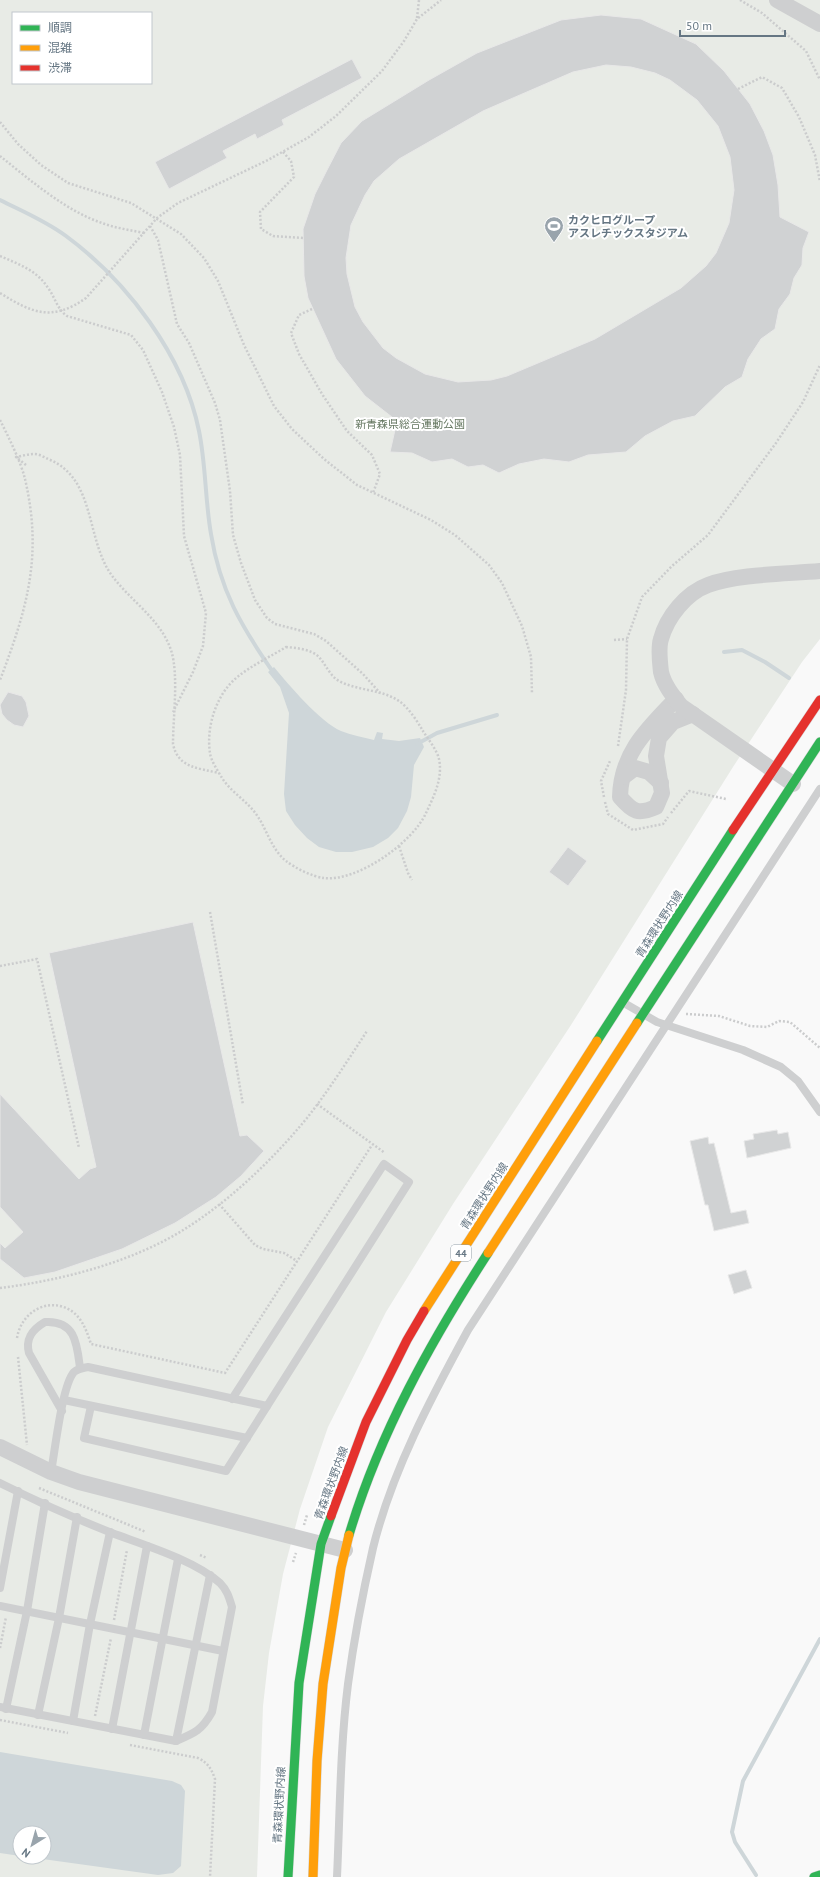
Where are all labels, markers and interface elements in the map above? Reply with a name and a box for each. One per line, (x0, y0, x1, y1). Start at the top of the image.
legend (12, 12, 152, 84)
scale bar (680, 12, 785, 38)
text: 50 m (686, 18, 712, 33)
text: 順調 (48, 20, 72, 35)
text: 混雑 (48, 40, 72, 55)
text: 渋滞 (48, 60, 72, 75)
place label: カクヒログループ アスレチックスタジアム (568, 213, 688, 240)
sports icon: カクヒログループ アスレチックスタジアム (543, 215, 565, 243)
park label: 新青森県総合運動公園 (355, 417, 465, 431)
street label: 青森環状野内線 (632, 888, 686, 960)
street label: 青森環状野内線 (457, 1160, 511, 1232)
road number: 44 (451, 1245, 471, 1261)
street label: 青森環状野内線 (311, 1444, 351, 1522)
street label: 青森環状野内線 (270, 1766, 288, 1844)
north arrow (12, 1825, 52, 1865)
text: N (19, 1845, 33, 1861)

